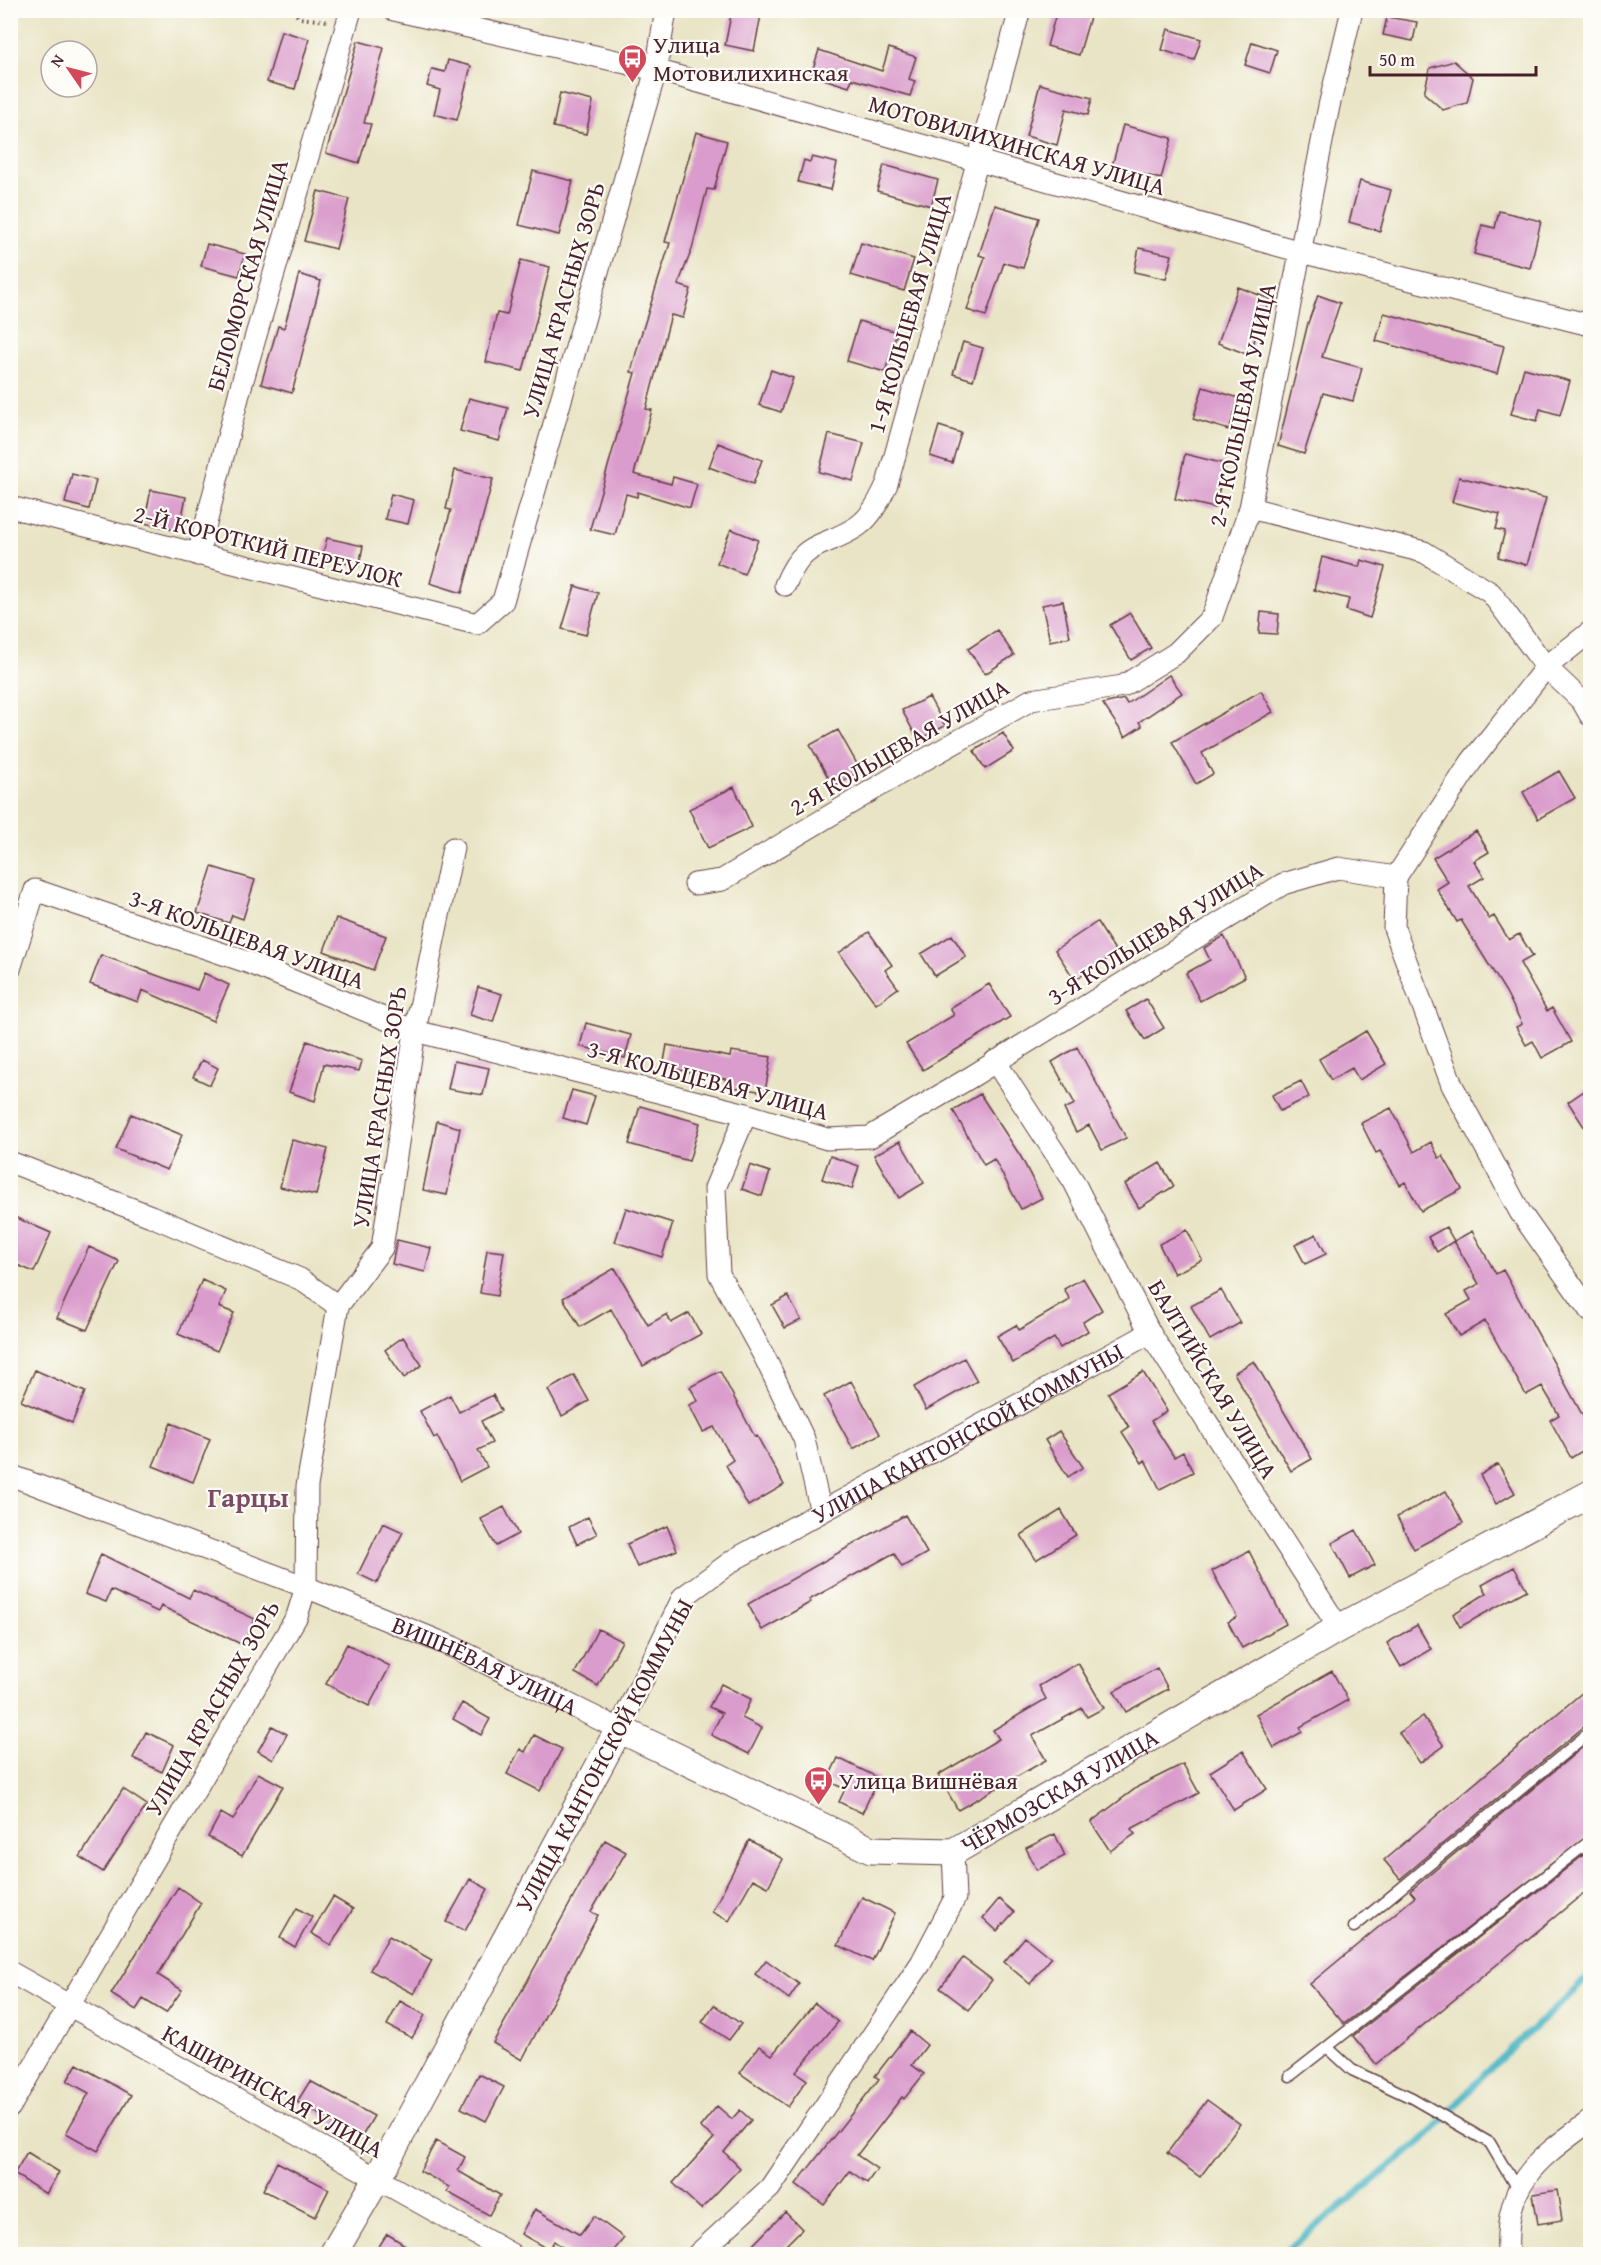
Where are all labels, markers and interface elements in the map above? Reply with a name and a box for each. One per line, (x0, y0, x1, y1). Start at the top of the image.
place label: Улица Мотовилихинская (653, 27, 849, 90)
north arrow (39, 39, 99, 99)
scale bar (1370, 39, 1536, 77)
bus stop icon: Улица Мотовилихинская (616, 42, 648, 84)
text: 50 m (1379, 46, 1415, 73)
text: N (44, 49, 70, 72)
street label: МОТОВИЛИХИНСКАЯ УЛИЦА (864, 86, 1170, 204)
street label: БЕЛОМОРСКАЯ УЛИЦА (197, 155, 297, 395)
street label: УЛИЦА КРАСНЫХ ЗОРЬ (512, 178, 614, 422)
street label: 1-Я КОЛЬЦЕВАЯ УЛИЦА (858, 188, 960, 437)
street label: 2-Я КОЛЬЦЕВАЯ УЛИЦА (1199, 279, 1285, 530)
street label: 2-Й КОРОТКИЙ ПЕРЕУЛОК (130, 496, 406, 596)
street label: 2-Я КОЛЬЦЕВАЯ УЛИЦА (783, 670, 1016, 824)
street label: 3-Я КОЛЬЦЕВАЯ УЛИЦА (1040, 852, 1270, 1014)
street label: 3-Я КОЛЬЦЕВАЯ УЛИЦА (124, 880, 370, 998)
street label: УЛИЦА КРАСНЫХ ЗОРЬ (343, 984, 415, 1230)
street label: 3-Я КОЛЬЦЕВАЯ УЛИЦА (584, 1031, 833, 1129)
street label: БАЛТИЙСКАЯ УЛИЦА (1140, 1273, 1287, 1486)
street label: УЛИЦА КАНТОНСКОЙ КОММУНЫ (805, 1333, 1130, 1532)
district label: Гарцы (207, 1477, 289, 1517)
street label: УЛИЦА КАНТОНСКОЙ КОММУНЫ (506, 1592, 702, 1918)
street label: УЛИЦА КРАСНЫХ ЗОРЬ (136, 1593, 288, 1823)
street label: ВИШНЁВАЯ УЛИЦА (387, 1607, 584, 1724)
street label: ЧЁРМОЗСКАЯ УЛИЦА (954, 1719, 1165, 1862)
place label: Улица Вишнёвая (839, 1763, 1018, 1798)
bus stop icon: Улица Вишнёвая (802, 1764, 834, 1806)
street label: КАШИРИНСКАЯ УЛИЦА (156, 2015, 390, 2167)

